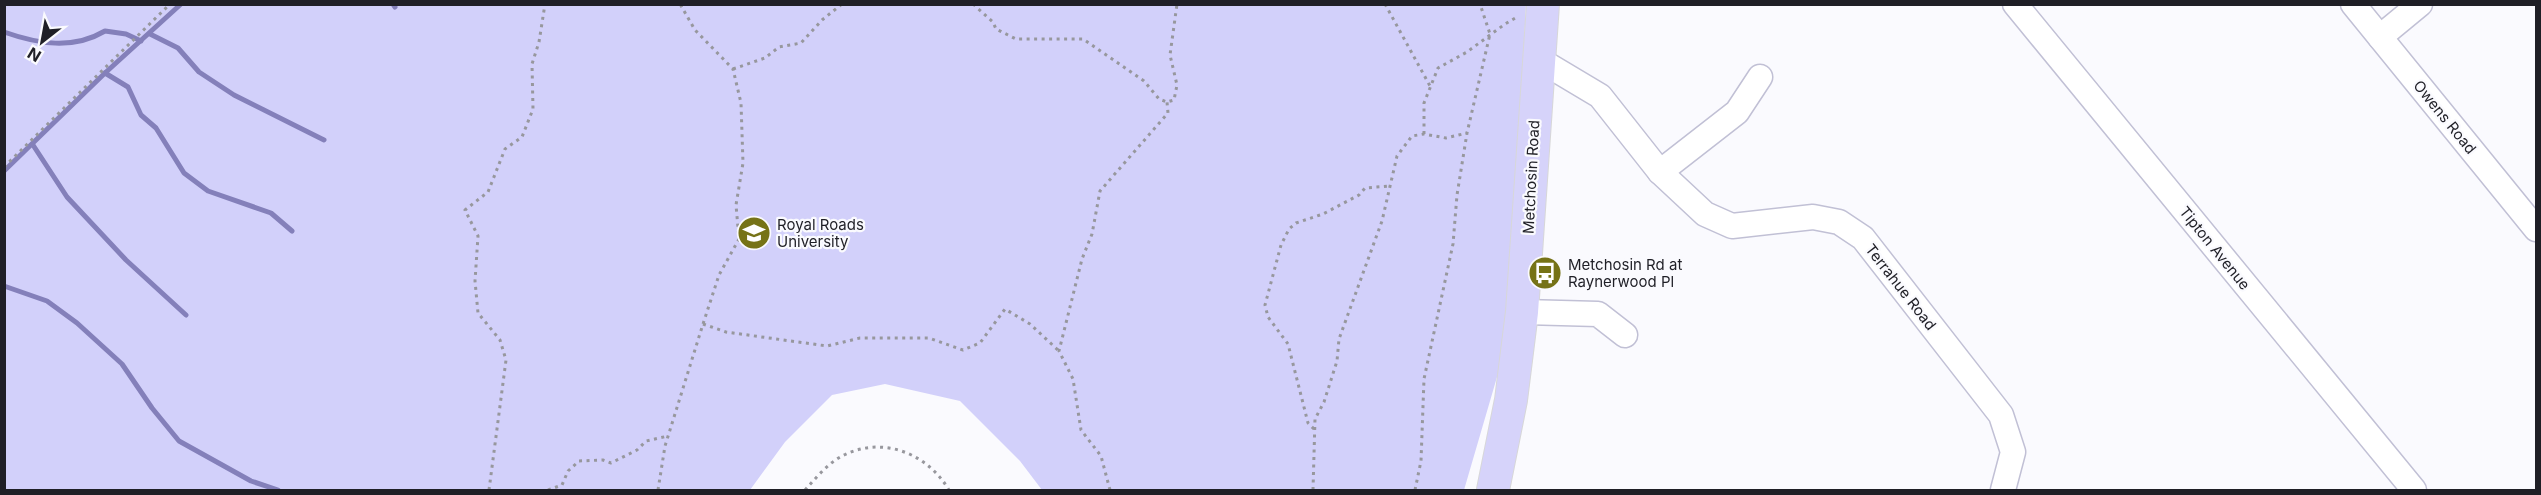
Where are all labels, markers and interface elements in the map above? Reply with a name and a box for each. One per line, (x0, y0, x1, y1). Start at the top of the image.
north arrow (12, 12, 72, 72)
text: N (24, 43, 45, 67)
street label: Owens Road (2409, 76, 2481, 158)
street label: Metchosin Road (1519, 119, 1543, 235)
street label: Tipton Avenue (2176, 202, 2254, 294)
school or university icon: Royal Roads University (736, 215, 772, 251)
place label: Royal Roads University (777, 215, 864, 251)
street label: Terrahue Road (1861, 240, 1941, 334)
bus stop icon: Metchosin Rd at Raynerwood Pl (1527, 255, 1563, 291)
place label: Metchosin Rd at Raynerwood Pl (1568, 255, 1682, 291)

